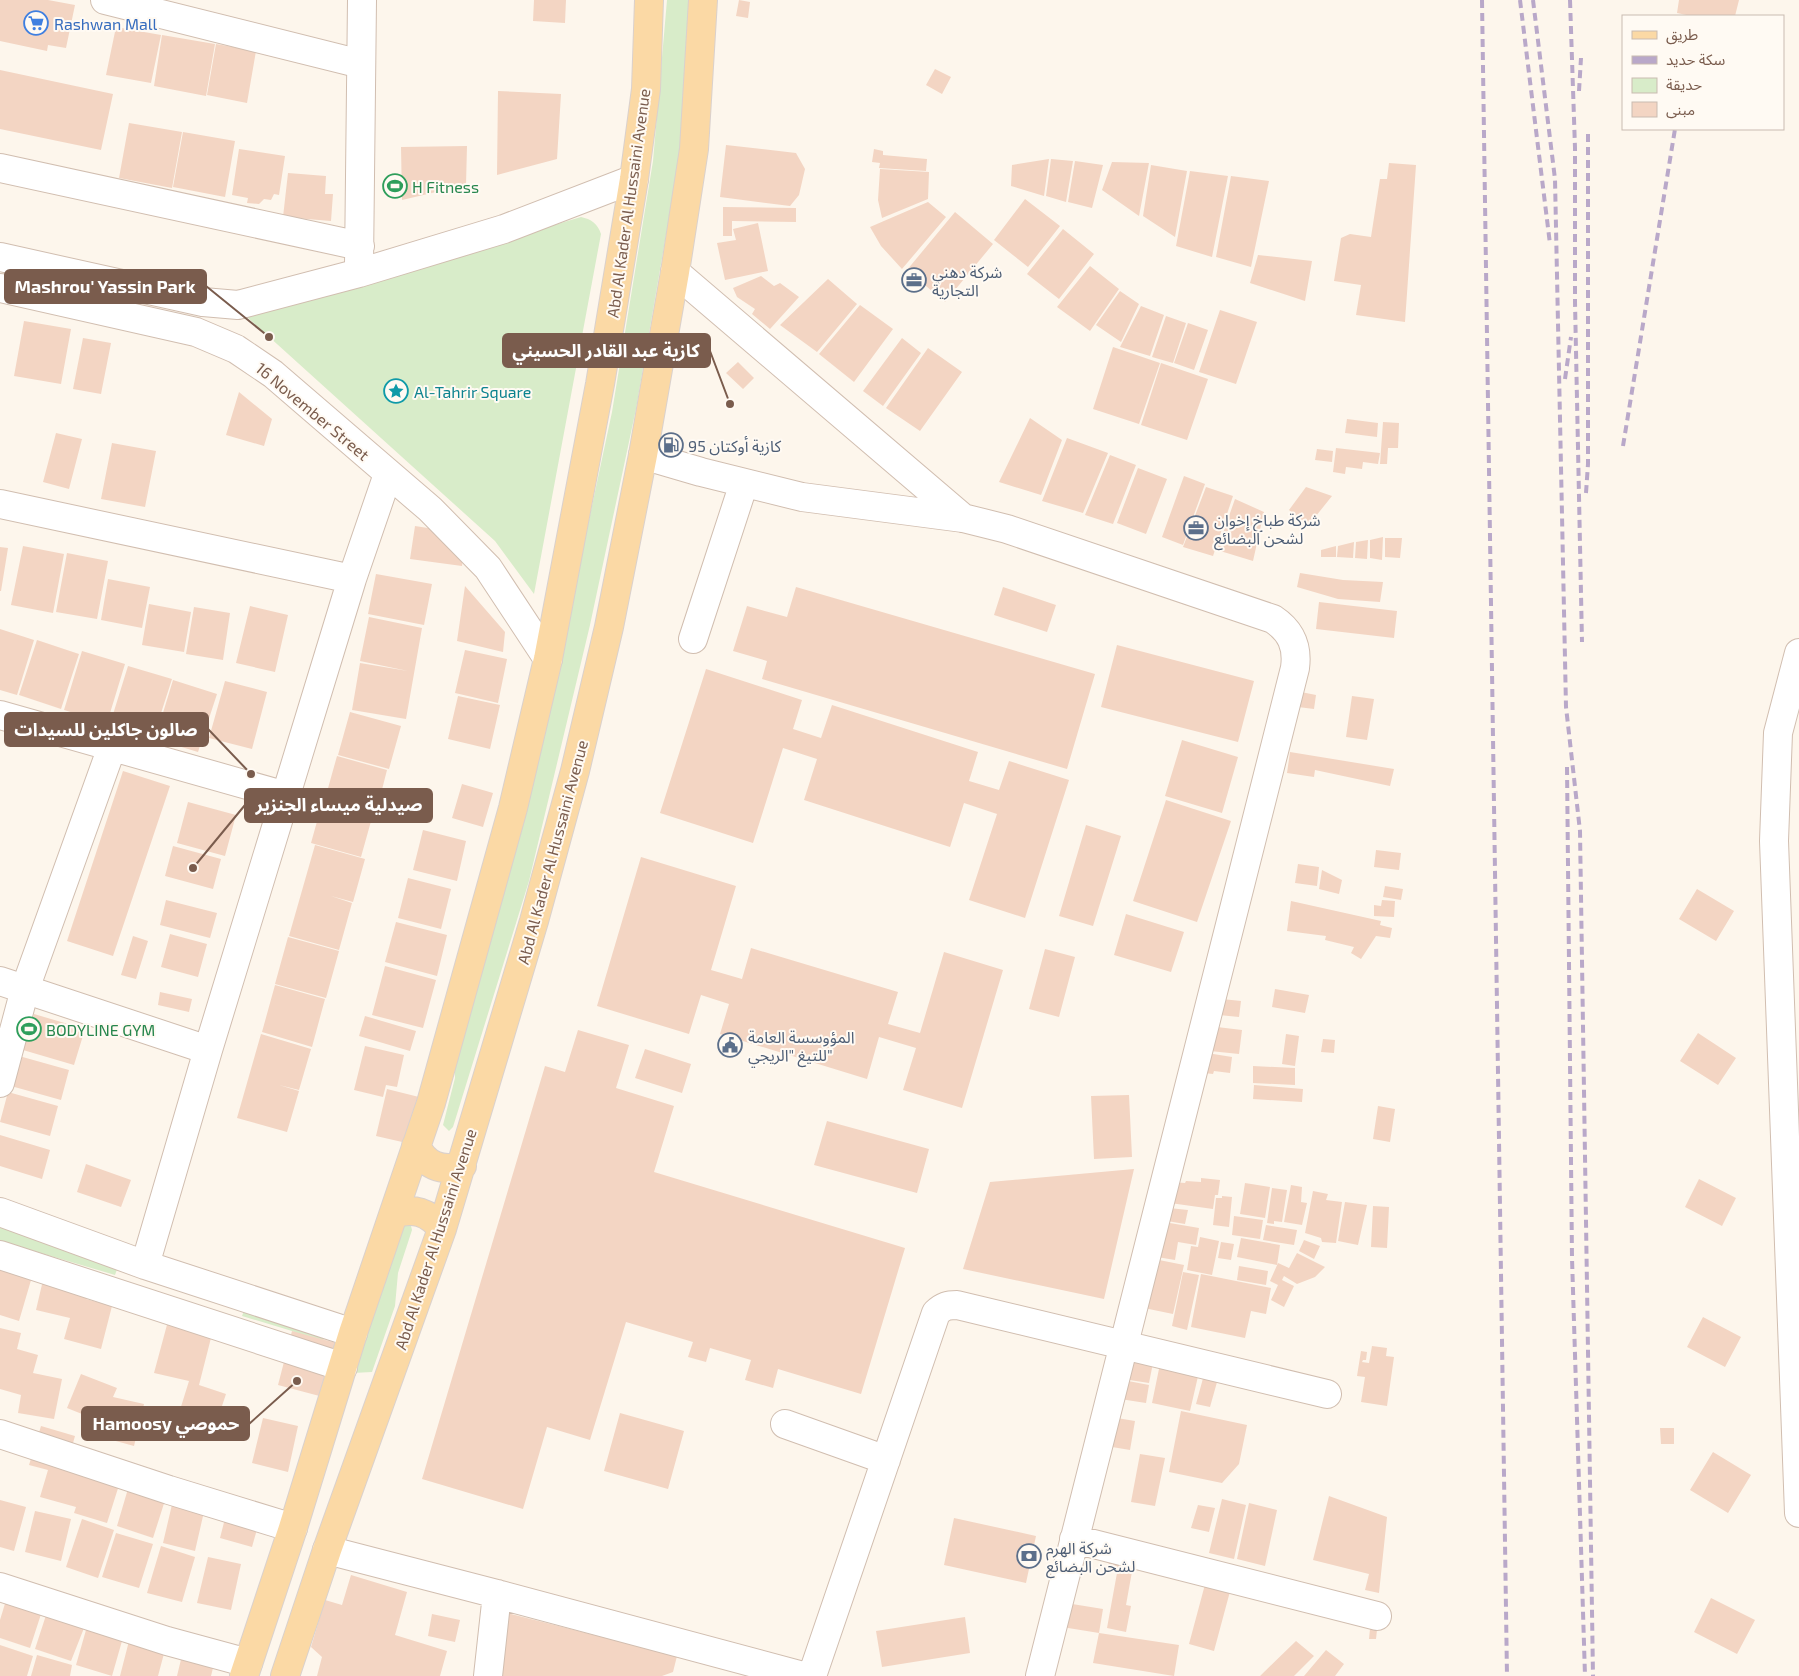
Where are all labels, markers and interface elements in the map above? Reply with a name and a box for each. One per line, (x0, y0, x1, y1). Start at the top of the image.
supermarket icon: Rashwan Mall (23, 10, 49, 36)
place label: Rashwan Mall (54, 14, 157, 33)
legend (1622, 15, 1784, 130)
text: طريق (1666, 25, 1698, 45)
text: سكة حديد (1666, 50, 1726, 68)
text: حديقة (1666, 75, 1702, 93)
street label: Abd Al Kader Al Hussaini Avenue (602, 87, 654, 319)
text: مبنى (1666, 100, 1695, 119)
sports icon: H Fitness (382, 173, 408, 199)
place label: H Fitness (412, 177, 479, 196)
place label: شركة دهني التجارية (932, 262, 1002, 300)
office icon: شركة دهني التجارية (901, 267, 927, 293)
callout: Mashrou' Yassin Park (5, 270, 206, 303)
text: Mashrou' Yassin Park (15, 275, 195, 297)
callout: كازية عبد القادر الحسيني (503, 334, 710, 367)
text: كازية عبد القادر الحسيني (512, 339, 700, 365)
street label: 16 November Street (252, 358, 374, 464)
place icon: Al-Tahrir Square (383, 378, 409, 404)
place label: Al-Tahrir Square (414, 382, 531, 401)
fuel station icon: كازية أوكتان 95 (658, 432, 684, 458)
place label: كازية أوكتان 95 (688, 436, 782, 456)
place label: شركة طباخ إخوان لشحن البضائع (1214, 510, 1320, 551)
office icon: شركة طباخ إخوان لشحن البضائع (1183, 515, 1209, 541)
callout: صالون جاكلين للسيدات (5, 713, 208, 746)
text: صالون جاكلين للسيدات (14, 718, 198, 740)
street label: Abd Al Kader Al Hussaini Avenue (513, 738, 591, 966)
callout: صيدلية ميساء الجنزير (245, 789, 432, 822)
text: صيدلية ميساء الجنزير (254, 793, 423, 816)
sports icon: BODYLINE GYM (16, 1016, 42, 1042)
place label: BODYLINE GYM (46, 1020, 155, 1039)
place label: المؤوسسة العامة للتيغ "الريجي" (748, 1027, 855, 1068)
public building icon: المؤوسسة العامة للتيغ "الريجي" (717, 1032, 743, 1058)
street label: Abd Al Kader Al Hussaini Avenue (390, 1126, 480, 1352)
callout: Hamoosy حموصي (82, 1407, 249, 1440)
text: Hamoosy حموصي (93, 1412, 239, 1438)
place label: شركة الهرم لشحن البضائع (1046, 1538, 1135, 1579)
bank icon: شركة الهرم لشحن البضائع (1016, 1543, 1042, 1569)

